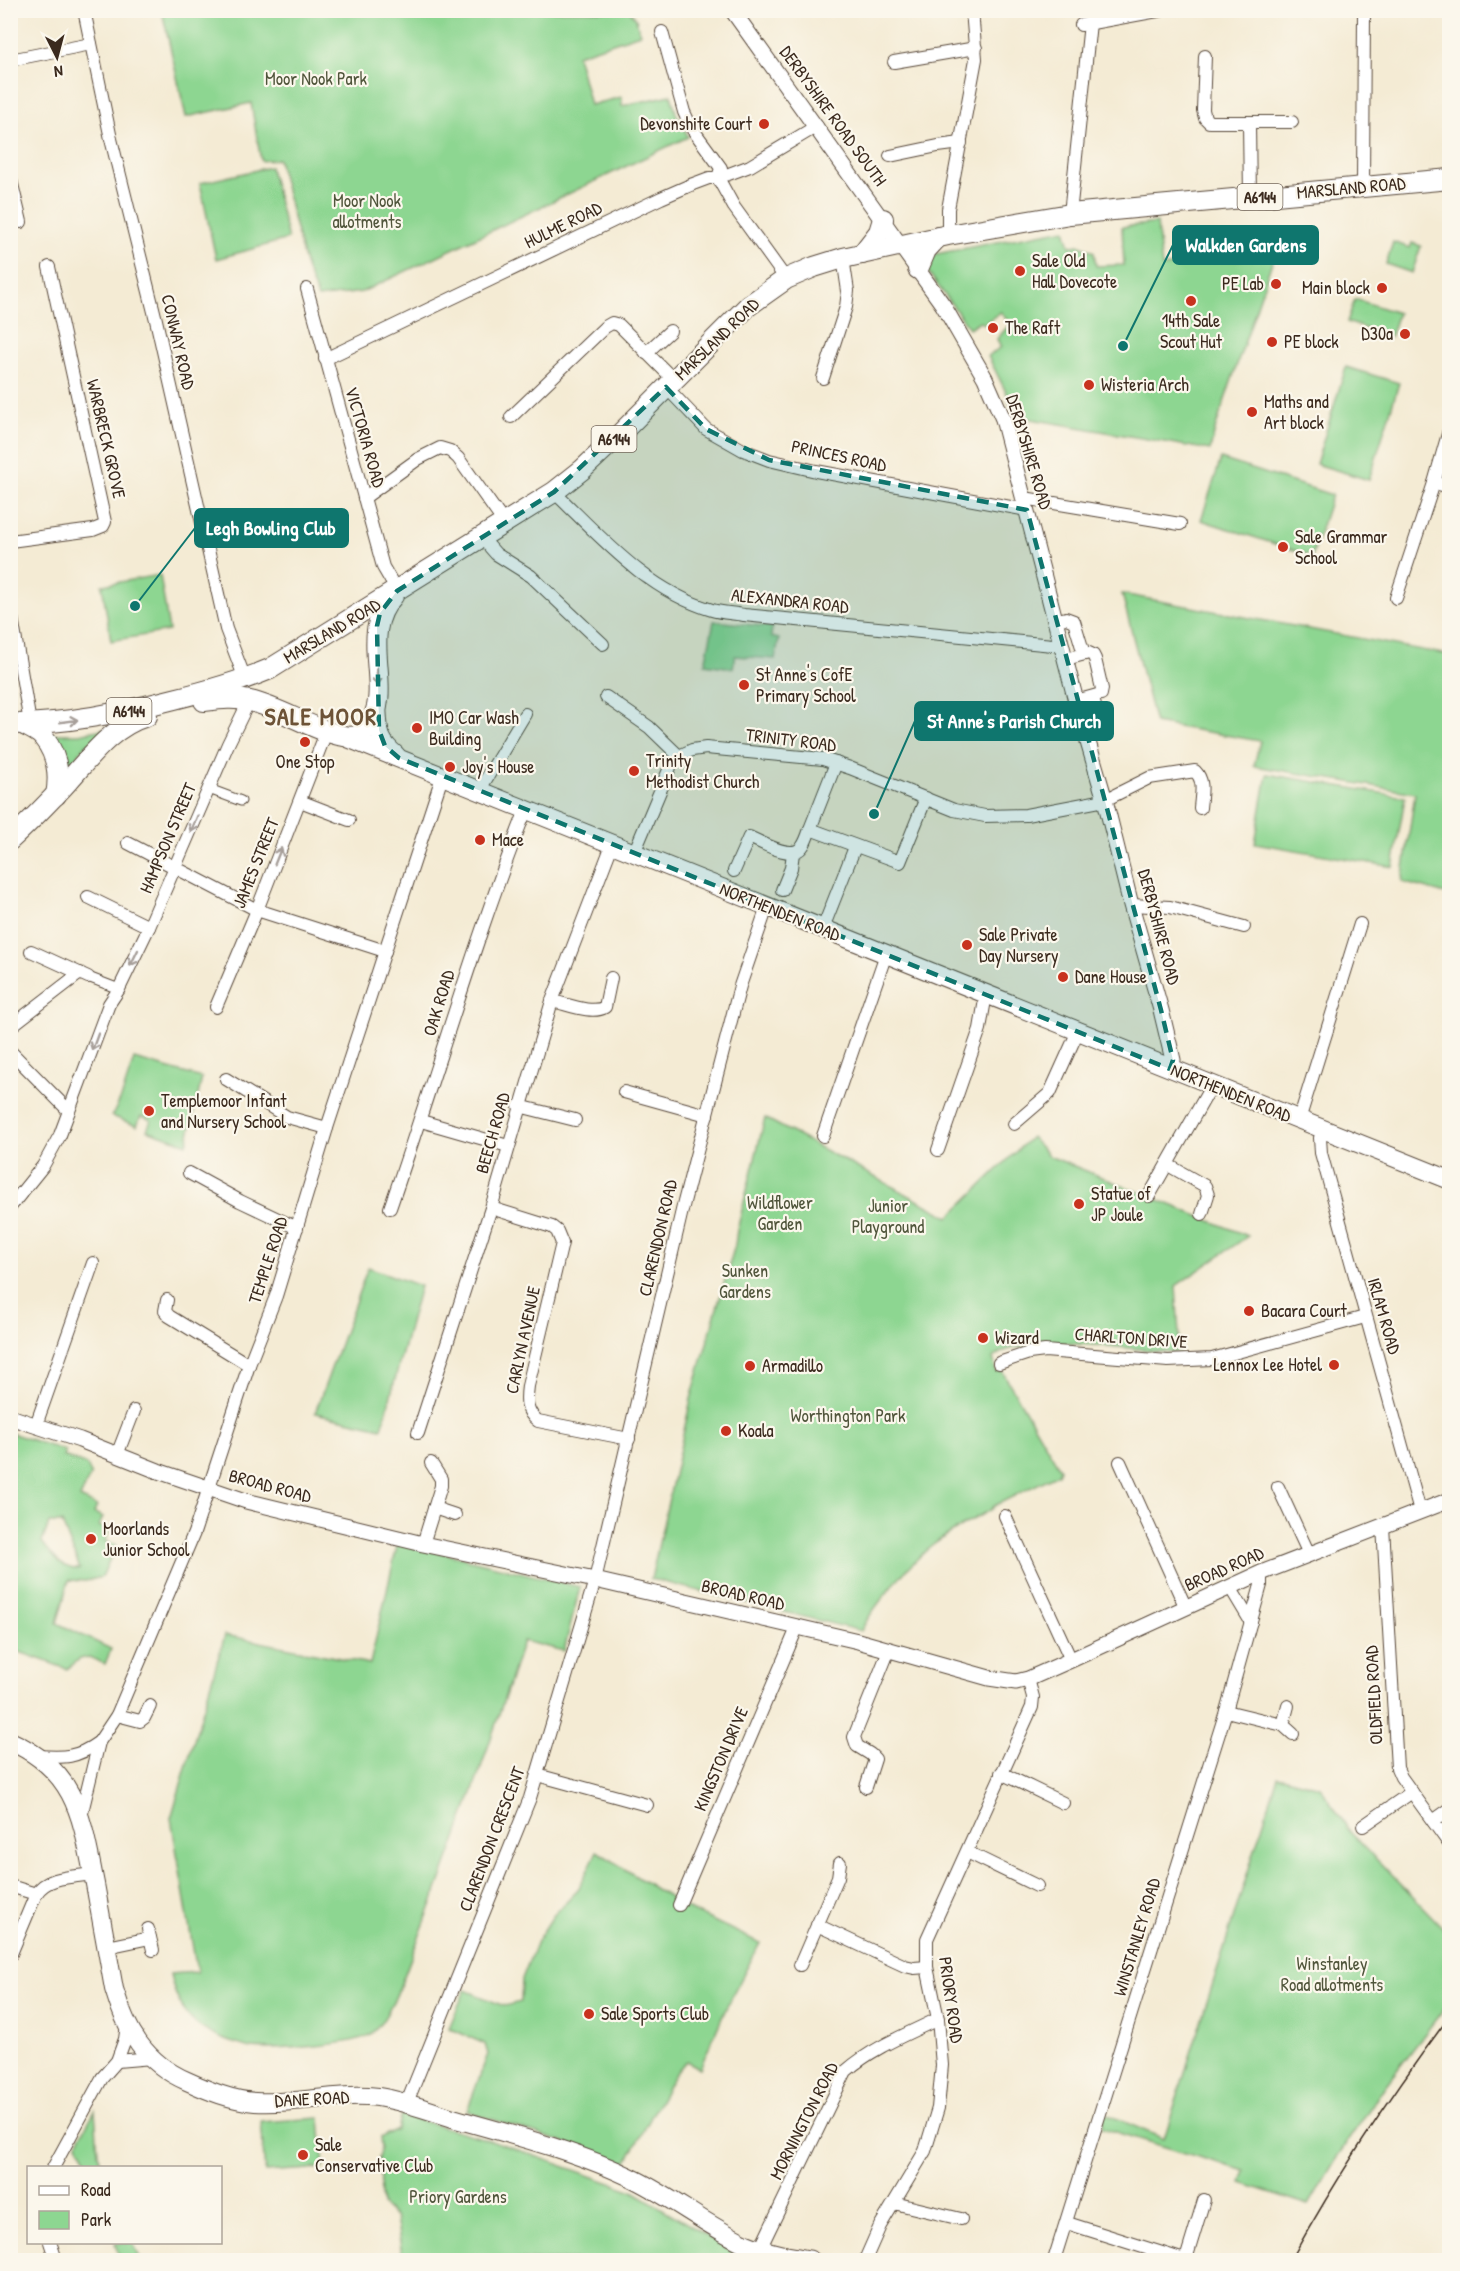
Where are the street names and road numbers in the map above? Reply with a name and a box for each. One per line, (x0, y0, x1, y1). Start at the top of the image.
street label: DERBYSHIRE ROAD SOUTH (774, 41, 893, 191)
street label: MARSLAND ROAD (1295, 170, 1407, 205)
road number: A6144 (1238, 184, 1282, 210)
street label: HULME ROAD (520, 195, 606, 254)
street label: MARSLAND ROAD (669, 291, 765, 386)
street label: CONWAY ROAD (155, 292, 202, 392)
street label: WARBRECK GROVE (81, 377, 132, 501)
street label: VICTORIA ROAD (339, 384, 392, 490)
street label: DERBYSHIRE ROAD (1000, 392, 1059, 513)
road number: A6144 (592, 426, 636, 452)
street label: PRINCES ROAD (789, 433, 889, 478)
street label: ALEXANDRA ROAD (730, 582, 850, 619)
street label: MARSLAND ROAD (279, 592, 385, 669)
road number: A6144 (106, 698, 152, 724)
street label: TRINITY ROAD (745, 722, 838, 757)
street label: HAMPSON STREET (133, 778, 202, 897)
street label: JAMES STREET (226, 813, 285, 912)
street label: DERBYSHIRE ROAD (1132, 866, 1187, 988)
street label: NORTHENDEN ROAD (716, 876, 845, 947)
street label: OAK ROAD (417, 966, 461, 1039)
street label: NORTHENDEN ROAD (1167, 1057, 1296, 1128)
street label: BEECH ROAD (469, 1089, 516, 1176)
street label: CLARENDON ROAD (632, 1177, 683, 1299)
street label: TEMPLE ROAD (242, 1213, 293, 1307)
street label: IRLAM ROAD (1362, 1275, 1407, 1357)
street label: CARLYN AVENUE (499, 1284, 546, 1396)
street label: CHARLTON DRIVE (1074, 1321, 1188, 1354)
street label: BROAD ROAD (226, 1463, 315, 1509)
street label: BROAD ROAD (1180, 1540, 1268, 1597)
street label: BROAD ROAD (699, 1573, 787, 1616)
street label: OLDFIELD ROAD (1358, 1644, 1389, 1745)
street label: KINGSTON DRIVE (687, 1703, 754, 1815)
street label: CLARENDON CRESCENT (452, 1762, 531, 1915)
street label: WINSTANLEY ROAD (1107, 1874, 1166, 1999)
street label: PRIORY ROAD (933, 1955, 970, 2045)
street label: MORNINGTON ROAD (763, 2057, 844, 2184)
street label: DANE ROAD (274, 2084, 350, 2113)

